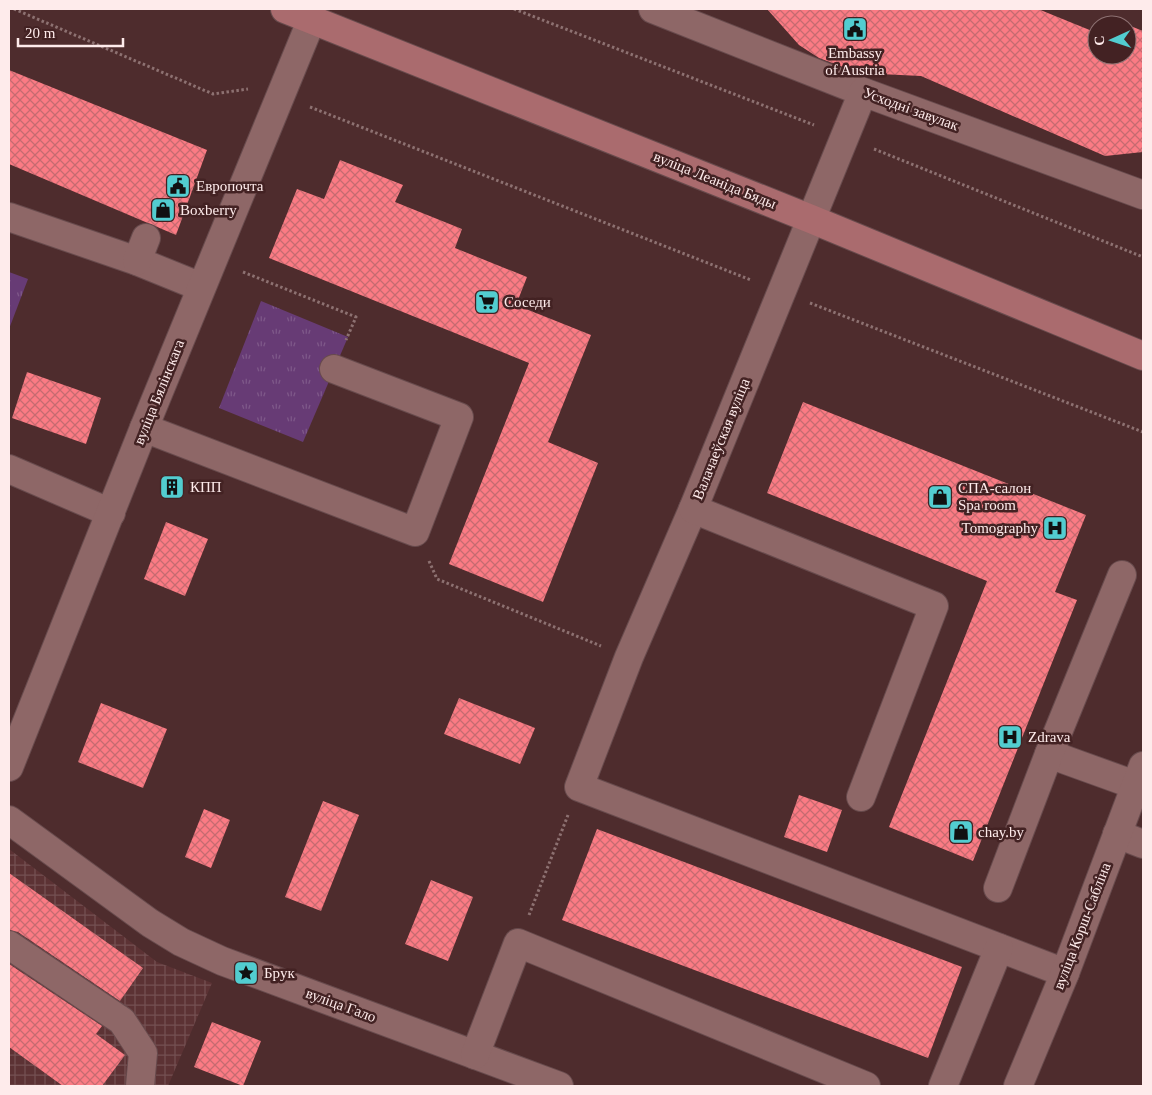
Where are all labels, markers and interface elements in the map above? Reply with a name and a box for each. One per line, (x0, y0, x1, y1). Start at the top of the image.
scale bar (18, 15, 122, 47)
north arrow (1087, 15, 1137, 65)
public building icon: Embassy of Austria (842, 16, 868, 42)
text: 20 m (25, 25, 56, 41)
text: С (1092, 35, 1107, 46)
place label: Embassy of Austria (825, 45, 885, 78)
street label: Усходні завулак (861, 84, 962, 134)
street label: вуліца Леаніда Бяды (651, 148, 779, 212)
public building icon: Европочта (165, 173, 191, 199)
place label: Европочта (196, 178, 264, 194)
shop icon: Boxberry (150, 197, 176, 223)
place label: Boxberry (180, 202, 237, 218)
supermarket icon: Соседи (474, 289, 500, 315)
place label: Соседи (504, 294, 551, 310)
street label: вуліца Бялінскага (131, 337, 187, 447)
street label: Валачаеўская вуліца (689, 376, 753, 502)
building icon: КПП (159, 474, 185, 500)
place label: КПП (190, 479, 222, 495)
place label: СПА-салон Spa room (958, 480, 1031, 513)
shop icon: СПА-салон Spa room (927, 484, 953, 510)
hospital icon: Tomography (1042, 515, 1068, 541)
place label: Tomography (962, 520, 1038, 536)
hospital icon: Zdrava (997, 724, 1023, 750)
place label: Zdrava (1028, 729, 1071, 745)
shop icon: chay.by (948, 819, 974, 845)
place label: chay.by (978, 824, 1025, 840)
street label: вуліца Корш-Сабліна (1050, 860, 1114, 992)
place icon: Брук (233, 960, 259, 986)
place label: Брук (264, 965, 295, 981)
street label: вуліца Гало (304, 985, 378, 1025)

